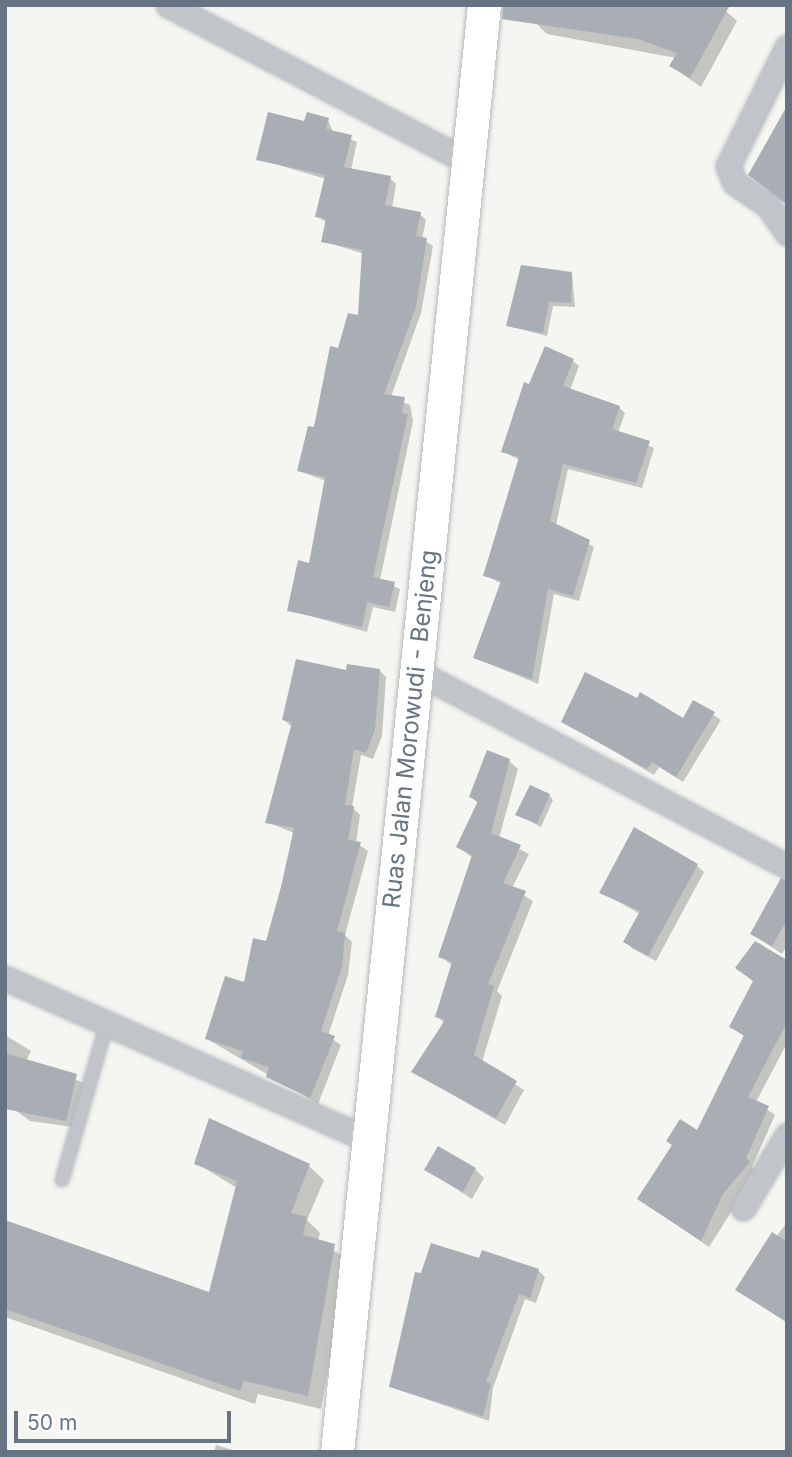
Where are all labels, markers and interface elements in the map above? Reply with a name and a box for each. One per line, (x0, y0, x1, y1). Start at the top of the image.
street label: Ruas Jalan Morowudi - Benjeng (377, 548, 443, 910)
scale bar (18, 1398, 234, 1442)
text: 50 m (27, 1410, 77, 1435)

